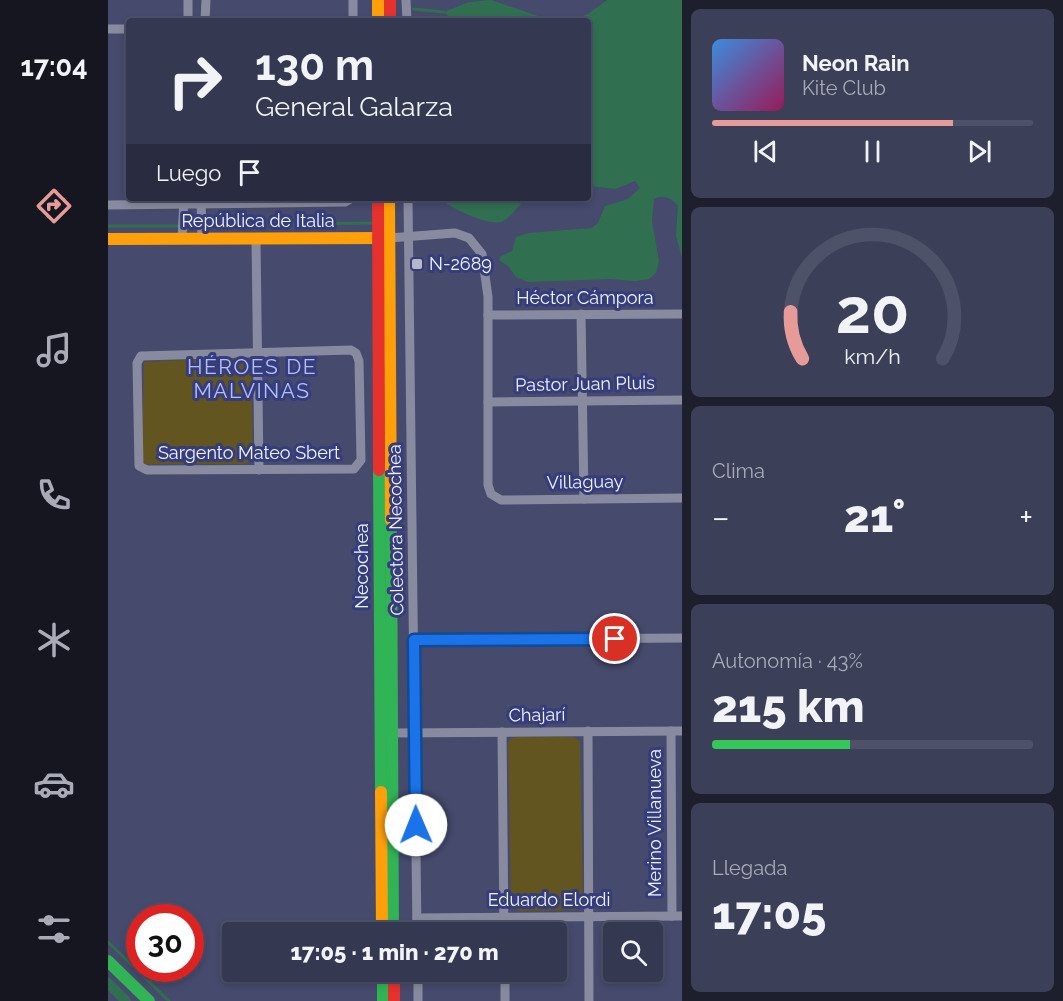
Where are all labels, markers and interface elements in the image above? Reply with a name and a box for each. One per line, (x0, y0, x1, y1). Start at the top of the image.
text: 130 m (255, 41, 374, 90)
icon: right (156, 42, 234, 120)
text: Neon Rain (802, 50, 910, 76)
text: 17:04 (20, 51, 88, 82)
text: Kite Club (802, 76, 886, 100)
text: General Galarza (255, 91, 453, 122)
icon: previous (749, 135, 782, 168)
icon: pause (856, 135, 889, 168)
icon: next (963, 135, 996, 168)
icon: arrive (233, 156, 266, 189)
text: Luego (156, 160, 221, 186)
icon: directions (33, 185, 75, 227)
street label: República de Italia (181, 210, 335, 231)
place label: N-2689 (429, 253, 492, 274)
marker: N-2689 (410, 257, 424, 271)
text: 20 (836, 274, 909, 348)
street label: Héctor Cámpora (516, 287, 654, 308)
icon: music (33, 329, 75, 371)
text: km/h (844, 345, 901, 370)
district label: HÉROES DE MALVINAS (187, 354, 317, 403)
street label: Pastor Juan Pluis (515, 372, 655, 395)
street label: Sargento Mateo Sbert (158, 442, 340, 463)
street label: Colectora Necochea (384, 444, 407, 616)
text: Clima (712, 459, 765, 483)
street label: Villaguay (546, 470, 624, 493)
icon: phone (33, 474, 75, 516)
text: 21° (844, 490, 905, 543)
text: − (712, 498, 730, 537)
text: + (1019, 498, 1033, 537)
street label: Necochea (351, 523, 372, 609)
pin (589, 613, 640, 664)
icon: climate (33, 619, 75, 661)
icon: arrive (598, 622, 631, 655)
text: Autonomía · 43% (712, 649, 863, 673)
text: 215 km (712, 680, 865, 733)
street label: Chajarí (508, 704, 566, 725)
street label: Merino Villanueva (644, 749, 665, 897)
icon: car (33, 763, 75, 805)
position arrow (384, 793, 448, 857)
text: Llegada (712, 856, 787, 880)
text: 17:05 (712, 887, 826, 940)
street label: Eduardo Elordi (488, 889, 610, 910)
speed limit sign: 30 (126, 904, 204, 982)
icon: filters (33, 908, 75, 950)
map controls (603, 922, 663, 982)
button: search (603, 922, 663, 982)
text: 17:05 · 1 min · 270 m (290, 939, 499, 965)

